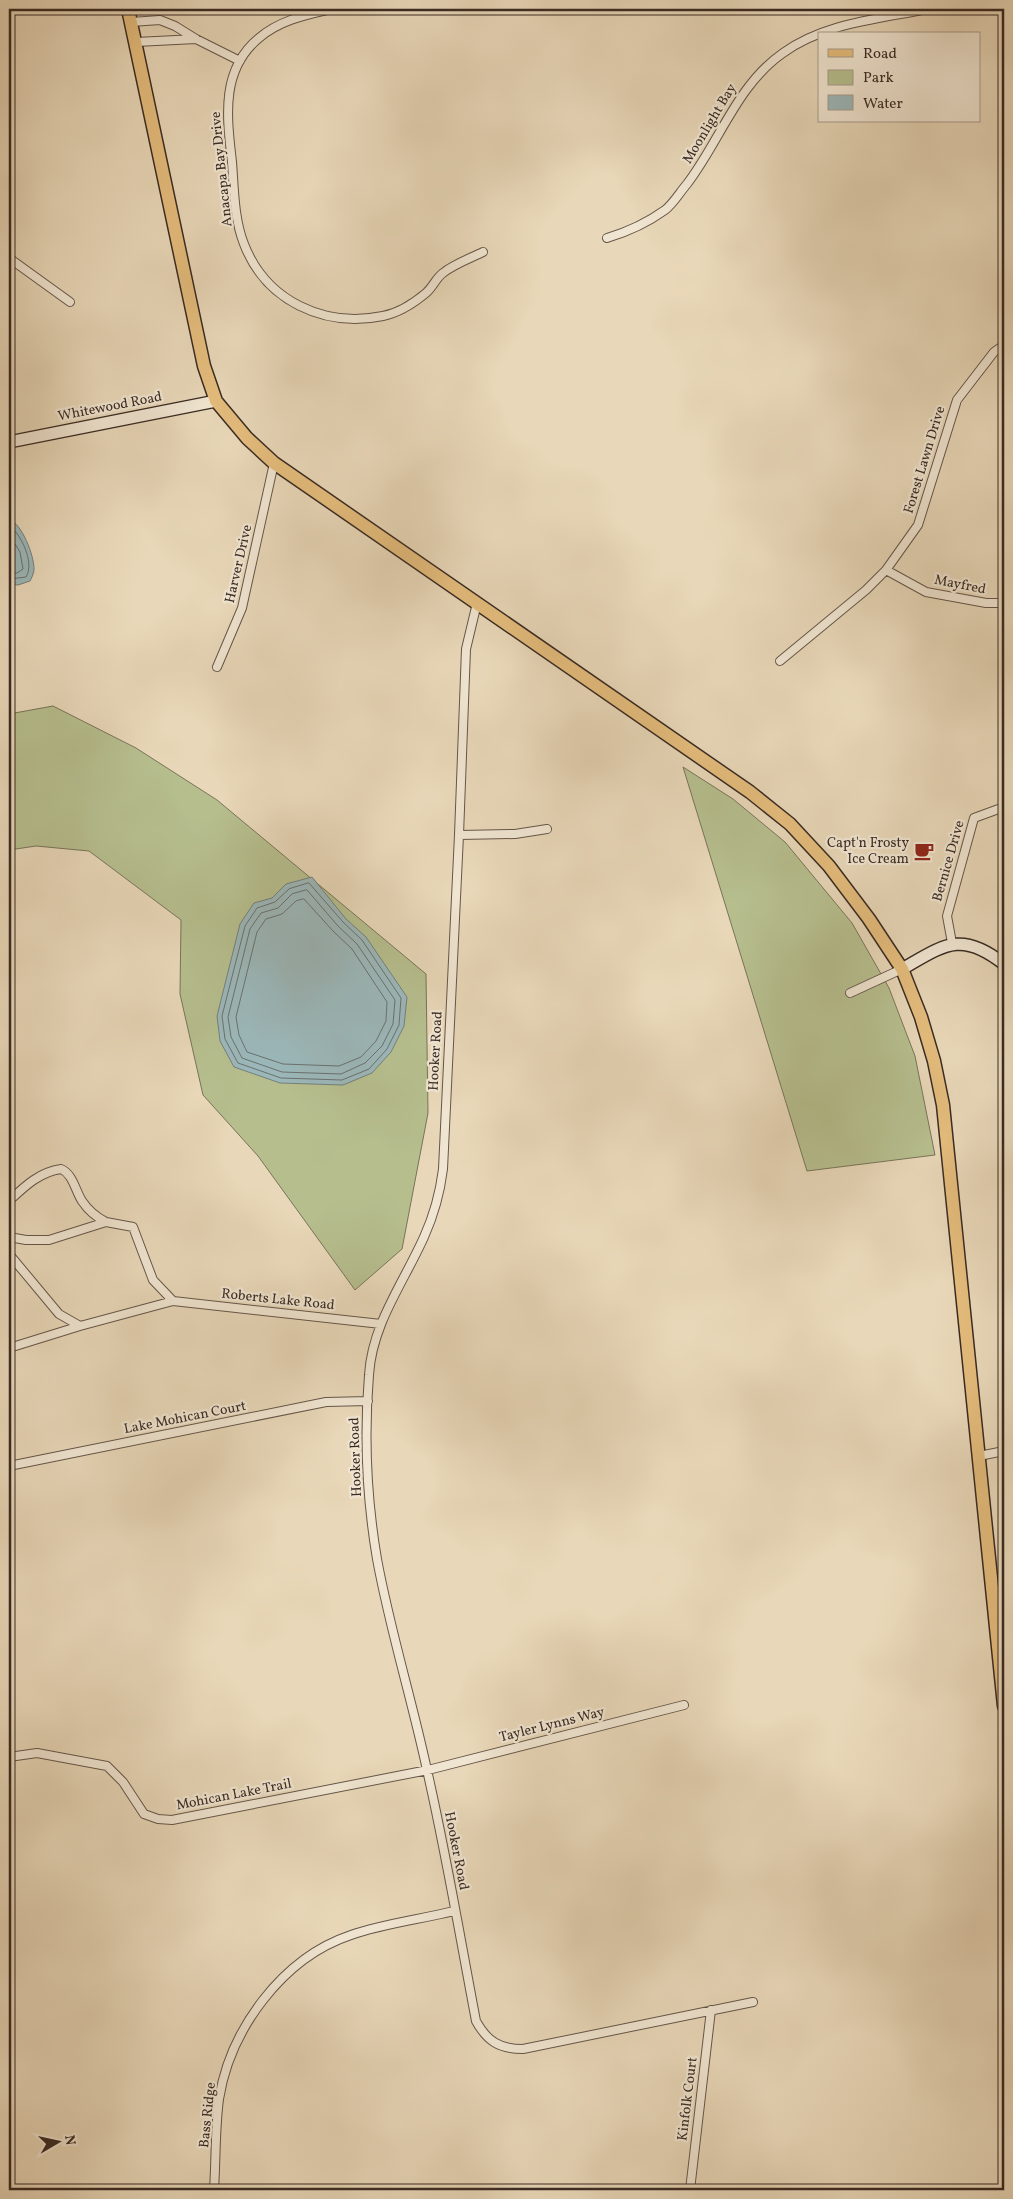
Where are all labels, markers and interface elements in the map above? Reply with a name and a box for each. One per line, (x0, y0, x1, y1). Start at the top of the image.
legend (818, 32, 980, 122)
text: Road (863, 44, 897, 65)
text: Park (863, 68, 894, 89)
street label: Moonlight Bay (679, 80, 742, 168)
text: Water (863, 94, 903, 115)
street label: Anacapa Bay Drive (206, 110, 237, 227)
street label: Whitewood Road (56, 388, 164, 426)
street label: Forest Lawn Drive (900, 404, 950, 516)
street label: Harver Drive (221, 522, 257, 605)
street label: Mayfred (932, 571, 988, 599)
street label: Bernice Drive (928, 818, 970, 904)
place label: Capt'n Frosty Ice Cream (827, 834, 909, 869)
cafe icon: Capt'n Frosty Ice Cream (913, 840, 935, 862)
street label: Hooker Road (424, 1011, 448, 1091)
street label: Roberts Lake Road (220, 1285, 336, 1315)
street label: Lake Mohican Court (122, 1397, 248, 1439)
street label: Hooker Road (345, 1417, 367, 1497)
street label: Tayler Lynns Way (497, 1703, 607, 1747)
street label: Mohican Lake Trail (175, 1775, 293, 1815)
street label: Hooker Road (439, 1810, 473, 1892)
street label: Kinfolk Court (673, 2056, 703, 2142)
street label: Bass Ridge (195, 2081, 221, 2149)
north arrow (32, 2116, 82, 2166)
text: N (59, 2134, 80, 2147)

